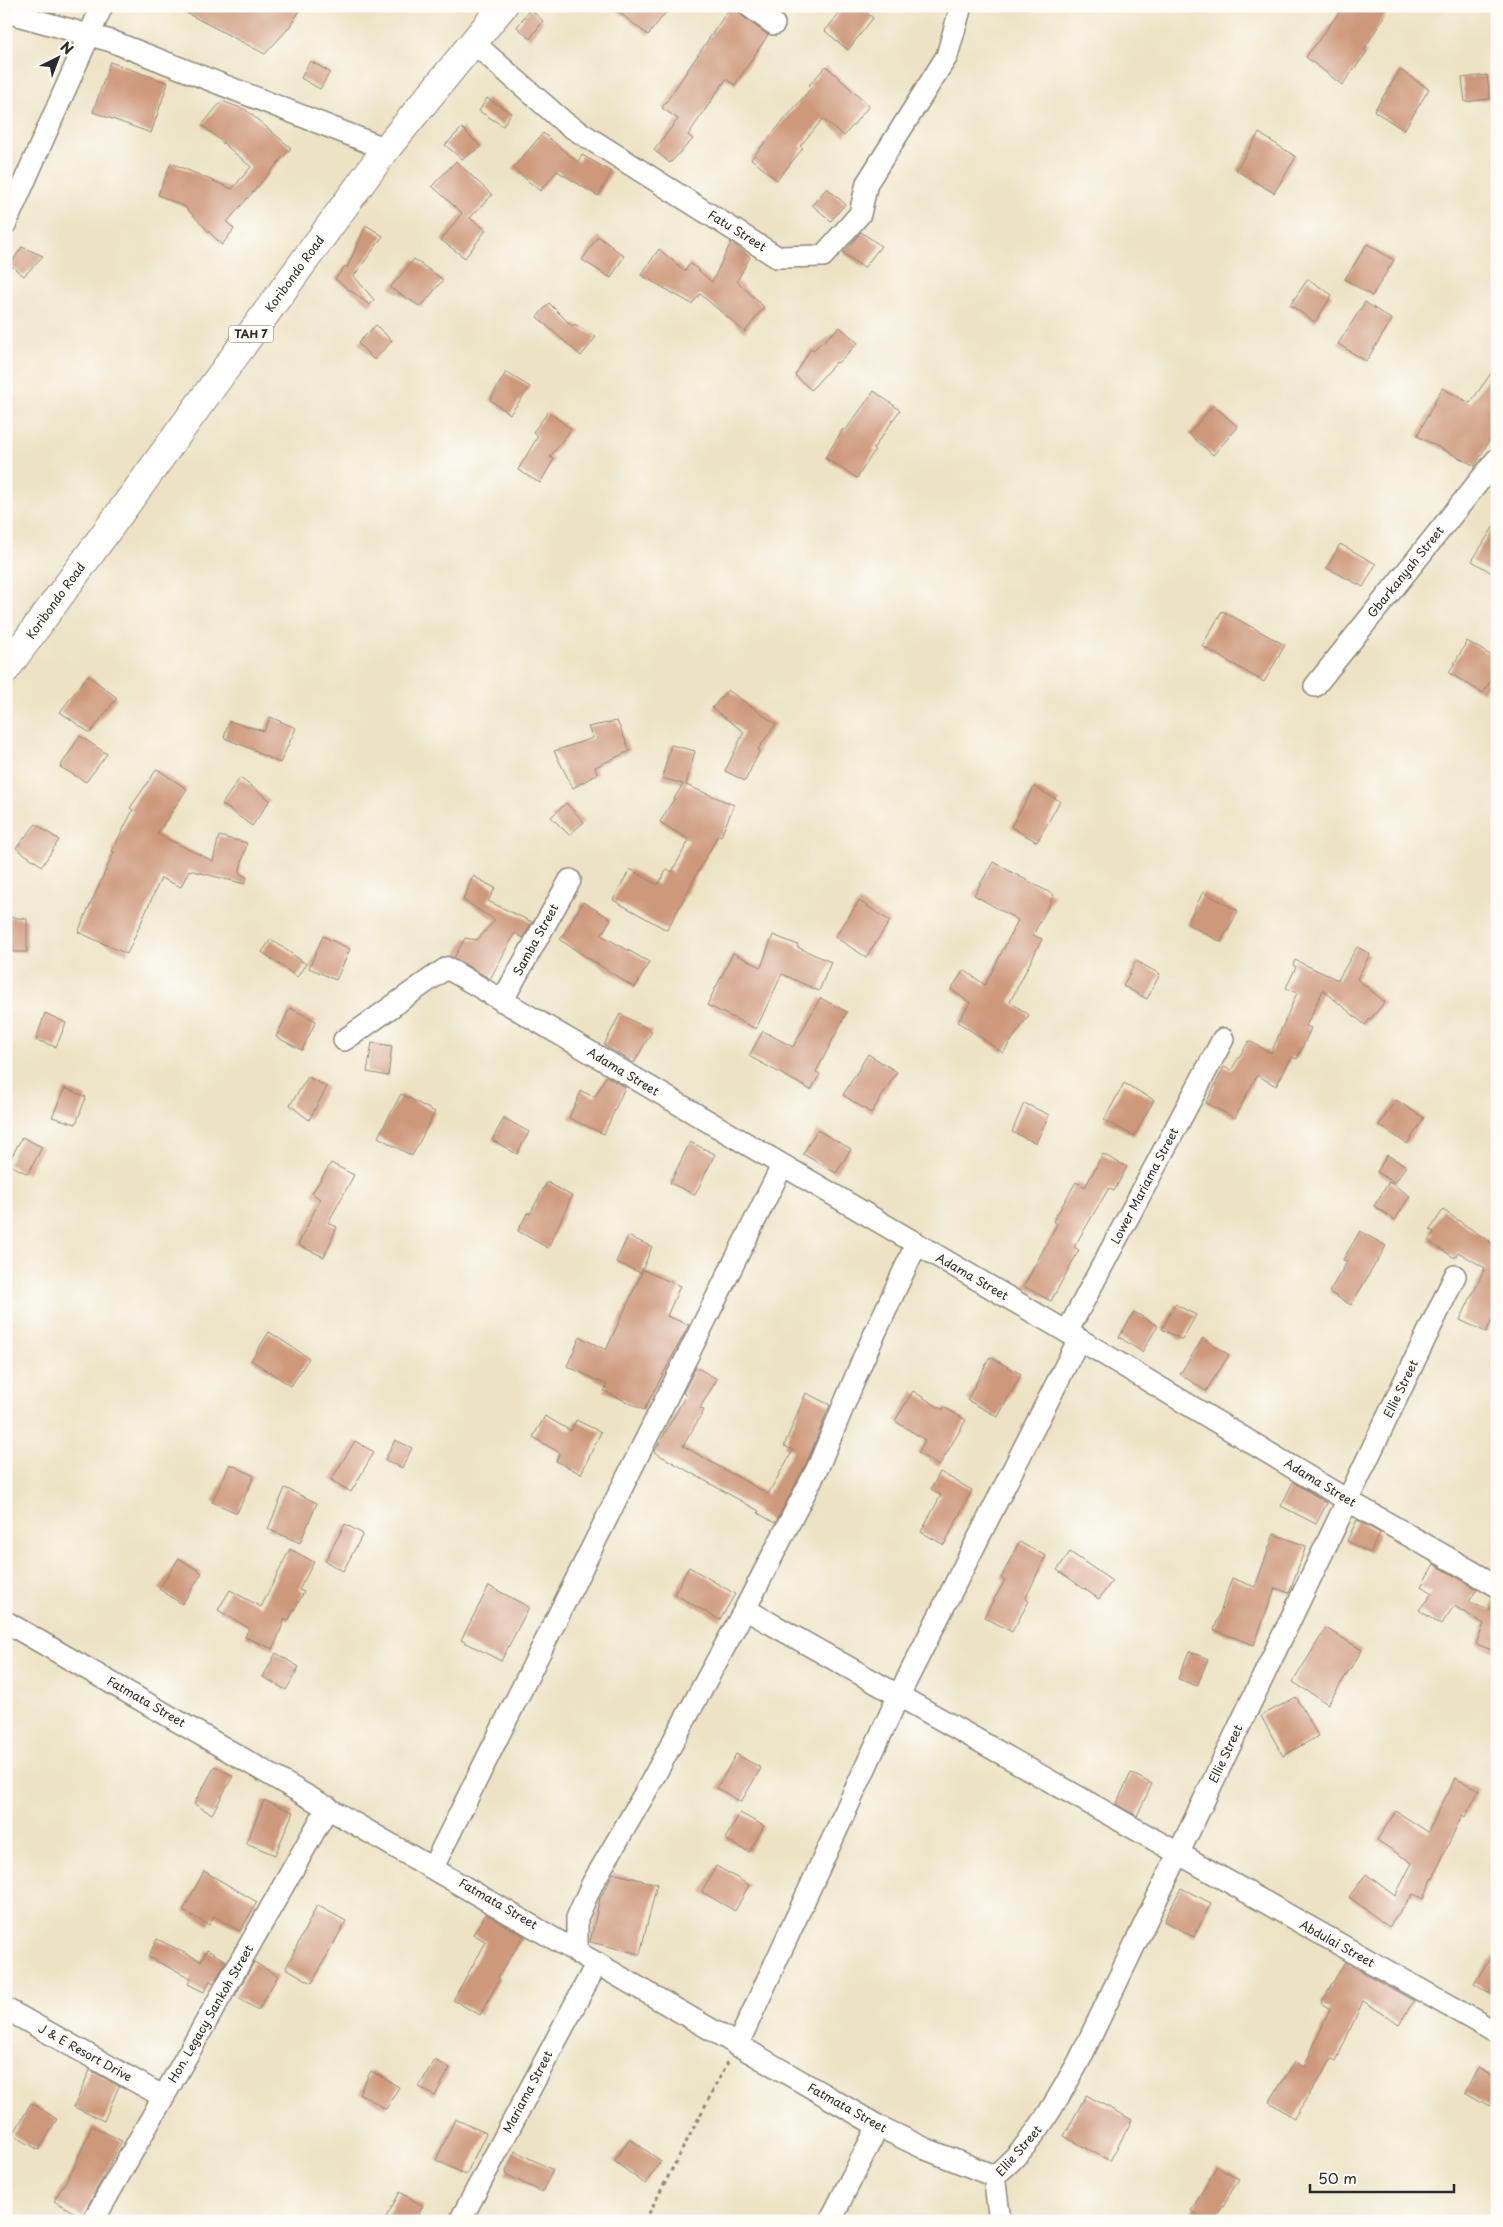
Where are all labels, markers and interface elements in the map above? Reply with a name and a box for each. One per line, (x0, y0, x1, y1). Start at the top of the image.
north arrow (32, 32, 82, 82)
text: N (56, 36, 78, 59)
street label: Fatu Street (705, 205, 770, 255)
street label: Koribondo Road (260, 232, 328, 315)
road number: TAH 7 (228, 326, 274, 342)
street label: Gbarkanyah Street (1363, 522, 1448, 621)
street label: Koribondo Road (21, 559, 89, 642)
street label: Samba Street (508, 900, 562, 979)
street label: Adama Street (584, 1043, 663, 1100)
street label: Lower Mariama Street (1106, 1124, 1182, 1247)
street label: Adama Street (933, 1248, 1012, 1304)
street label: Ellie Street (1378, 1356, 1422, 1421)
street label: Adama Street (1281, 1454, 1360, 1511)
street label: Fatmata Street (104, 1671, 189, 1731)
street label: Ellie Street (1204, 1721, 1247, 1786)
street label: Fatmata Street (456, 1873, 541, 1933)
street label: Abdulai Street (1297, 1915, 1378, 1971)
street label: Hon. Legacy Sankoh Street (163, 1941, 257, 2086)
street label: J & E Resort Drive (35, 2019, 136, 2085)
street label: Mariama Street (498, 2047, 556, 2136)
street label: Fatmata Street (805, 2078, 891, 2136)
street label: Ellie Street (991, 2121, 1046, 2180)
scale bar (1310, 2162, 1454, 2194)
text: 50 m (1318, 2166, 1357, 2189)

